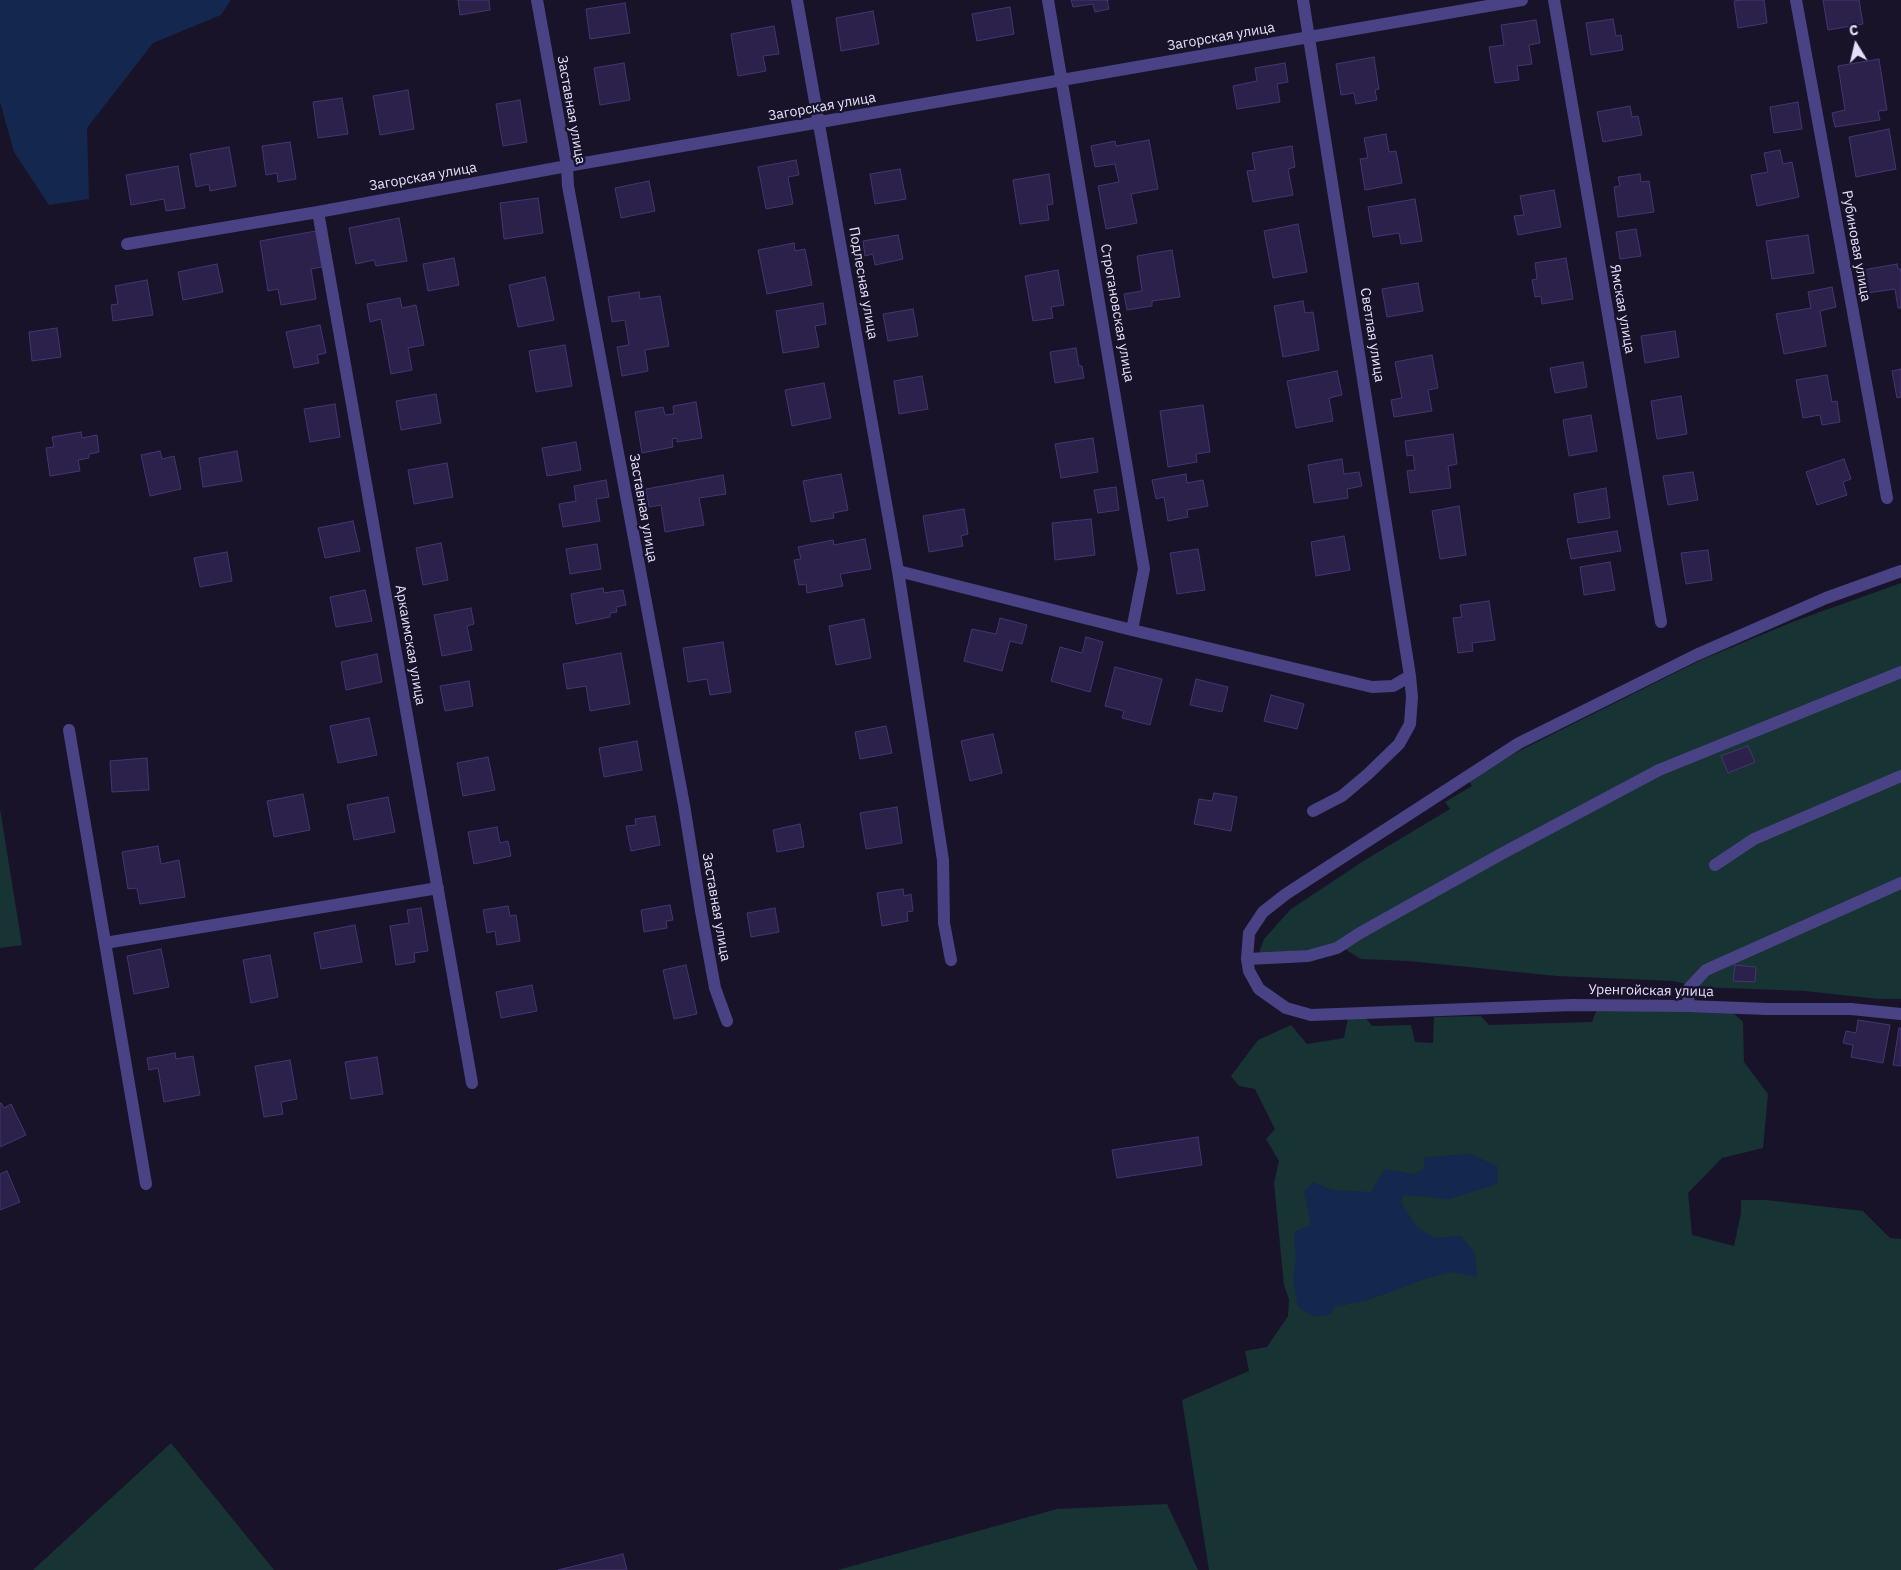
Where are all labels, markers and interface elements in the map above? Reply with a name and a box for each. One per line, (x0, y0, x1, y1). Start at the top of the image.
street label: Загорская улица (1166, 19, 1276, 55)
north arrow (1831, 20, 1881, 70)
text: С (1848, 21, 1860, 40)
street label: Заставная улица (553, 54, 589, 166)
street label: Загорская улица (767, 89, 877, 125)
street label: Загорская улица (368, 159, 478, 195)
street label: Рубиновая улица (1838, 189, 1874, 303)
street label: Подлесная улица (845, 225, 881, 341)
street label: Строгановская улица (1097, 243, 1137, 383)
street label: Ямская улица (1606, 263, 1638, 355)
street label: Светлая улица (1356, 287, 1388, 383)
street label: Заставная улица (625, 452, 661, 564)
street label: Аркаимская улица (391, 584, 429, 706)
street label: Заставная улица (698, 851, 734, 963)
street label: Уренгойская улица (1588, 982, 1714, 1000)

